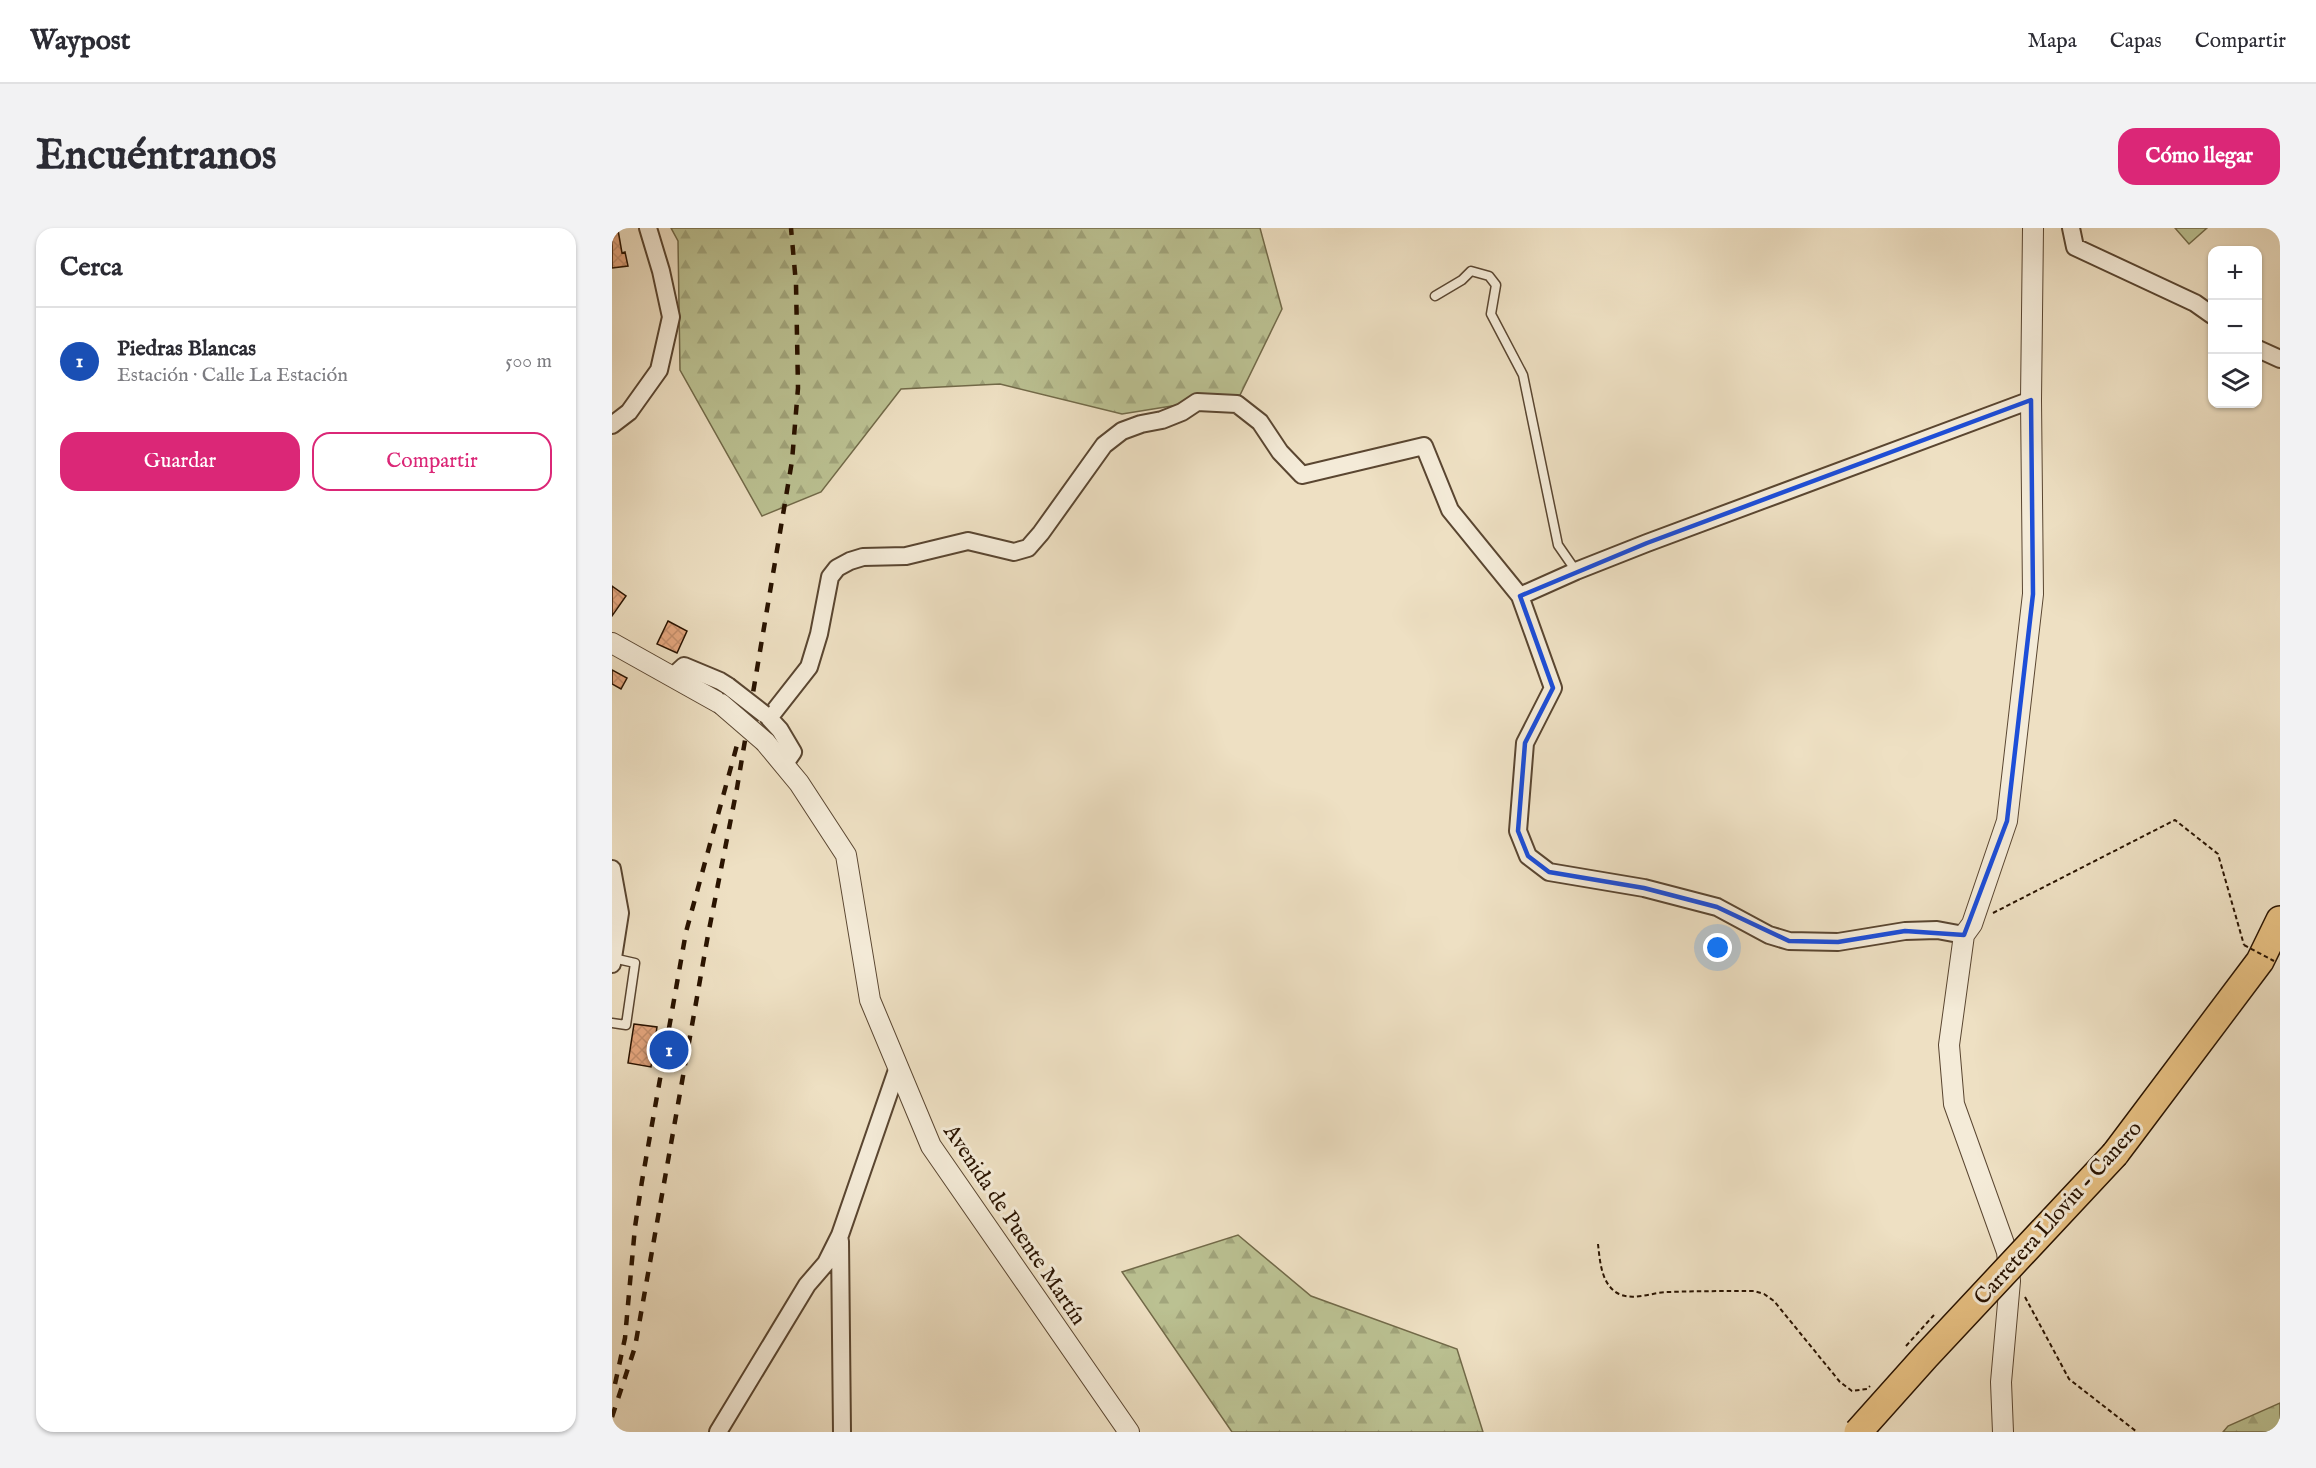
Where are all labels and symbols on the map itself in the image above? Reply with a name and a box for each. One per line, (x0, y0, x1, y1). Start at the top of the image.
your location (1703, 933, 1732, 962)
pin: 1 (650, 1028, 688, 1072)
street label: Carretera Lloviu - Canero (1968, 1115, 2149, 1311)
street label: Avenida de Puente Martín (936, 1119, 1092, 1331)

